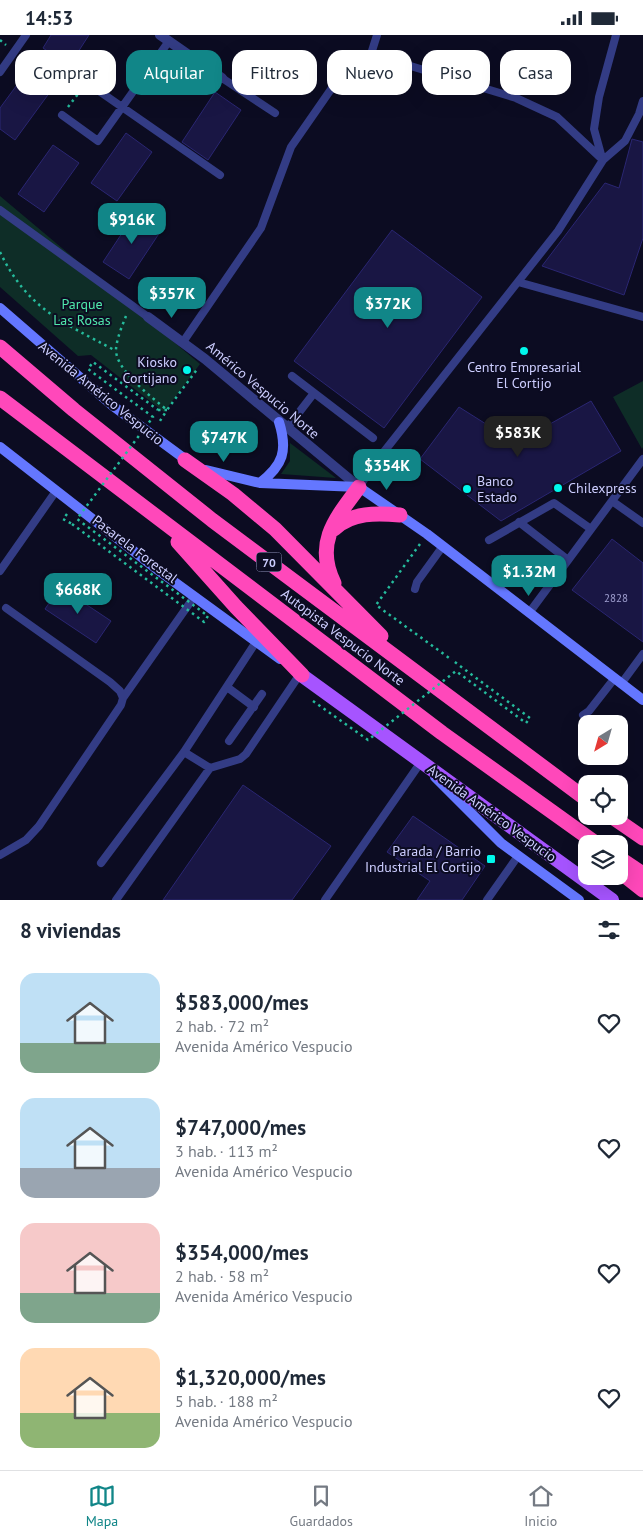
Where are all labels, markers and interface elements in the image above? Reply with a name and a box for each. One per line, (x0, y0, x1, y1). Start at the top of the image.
text: 14:53 (25, 6, 73, 30)
chip: Comprar (15, 50, 116, 95)
chip: Alquilar (126, 50, 222, 95)
chip: Filtros (232, 50, 317, 95)
chip: Nuevo (327, 50, 412, 95)
chip: Piso (422, 50, 490, 95)
chip: Casa (500, 50, 571, 95)
pin: $916K (97, 203, 167, 245)
text: $916K (109, 209, 155, 229)
pin: $357K (137, 277, 207, 319)
text: $357K (149, 283, 195, 303)
pin: $372K (353, 287, 423, 329)
text: $372K (365, 293, 411, 313)
park label: Parque Las Rosas (53, 295, 111, 329)
street label: Avenida Américo Vespucio (35, 337, 167, 449)
street label: Américo Vespucio Norte (203, 337, 323, 443)
marker: Centro Empresarial El Cortijo (518, 345, 530, 357)
place label: Kiosko Cortijano (122, 353, 177, 387)
place label: Centro Empresarial El Cortijo (467, 358, 581, 392)
marker: Kiosko Cortijano (181, 364, 193, 376)
pin: $583K (483, 415, 553, 458)
pin: $747K (189, 421, 259, 463)
text: $583K (495, 422, 541, 442)
text: $747K (201, 427, 247, 447)
pin: $354K (352, 449, 422, 491)
text: $354K (364, 455, 410, 475)
place label: Banco Estado (477, 472, 517, 506)
place label: Chilexpress (568, 479, 637, 497)
marker: Chilexpress (552, 482, 564, 494)
marker: Banco Estado (461, 483, 473, 495)
street label: Pasarela Forestal (89, 511, 181, 587)
road number: 70 (256, 553, 282, 571)
pin: $1.32M (488, 555, 570, 597)
text: $1.32M (502, 561, 556, 581)
pin: $668K (43, 573, 113, 615)
text: $668K (55, 579, 101, 599)
street label: Autopista Vespucio Norte (278, 585, 408, 689)
house number: 2828 (604, 591, 628, 605)
north arrow (578, 715, 628, 765)
map controls (578, 715, 628, 885)
street label: Avenida Américo Vespucio (424, 760, 560, 866)
button: locate (578, 775, 628, 825)
button: layers (578, 835, 628, 885)
place label: Parada / Barrio Industrial El Cortijo (365, 842, 481, 876)
marker: Parada / Barrio Industrial El Cortijo (485, 853, 497, 865)
icon: filters (595, 916, 623, 944)
text: 8 viviendas (20, 917, 121, 944)
text: $583,000/mes (175, 989, 309, 1016)
icon: home (60, 993, 120, 1053)
icon: heart (595, 1009, 623, 1037)
text: 2 hab. · 72 m² (175, 1016, 269, 1036)
text: Avenida Américo Vespucio (175, 1036, 353, 1056)
text: $747,000/mes (175, 1114, 306, 1141)
icon: home (60, 1118, 120, 1178)
icon: heart (595, 1134, 623, 1162)
text: 3 hab. · 113 m² (175, 1141, 278, 1161)
text: Avenida Américo Vespucio (175, 1161, 353, 1181)
text: $354,000/mes (175, 1239, 309, 1266)
icon: home (60, 1243, 120, 1303)
icon: heart (595, 1259, 623, 1287)
text: 2 hab. · 58 m² (175, 1266, 269, 1286)
text: Avenida Américo Vespucio (175, 1286, 353, 1306)
text: $1,320,000/mes (175, 1364, 326, 1391)
icon: home (60, 1368, 120, 1428)
icon: heart (595, 1384, 623, 1412)
text: 5 hab. · 188 m² (175, 1391, 278, 1411)
text: Avenida Américo Vespucio (175, 1411, 353, 1431)
tab: Mapa (86, 1482, 118, 1530)
tab: Guardados (290, 1482, 353, 1530)
tab: Inicio (524, 1482, 557, 1530)

